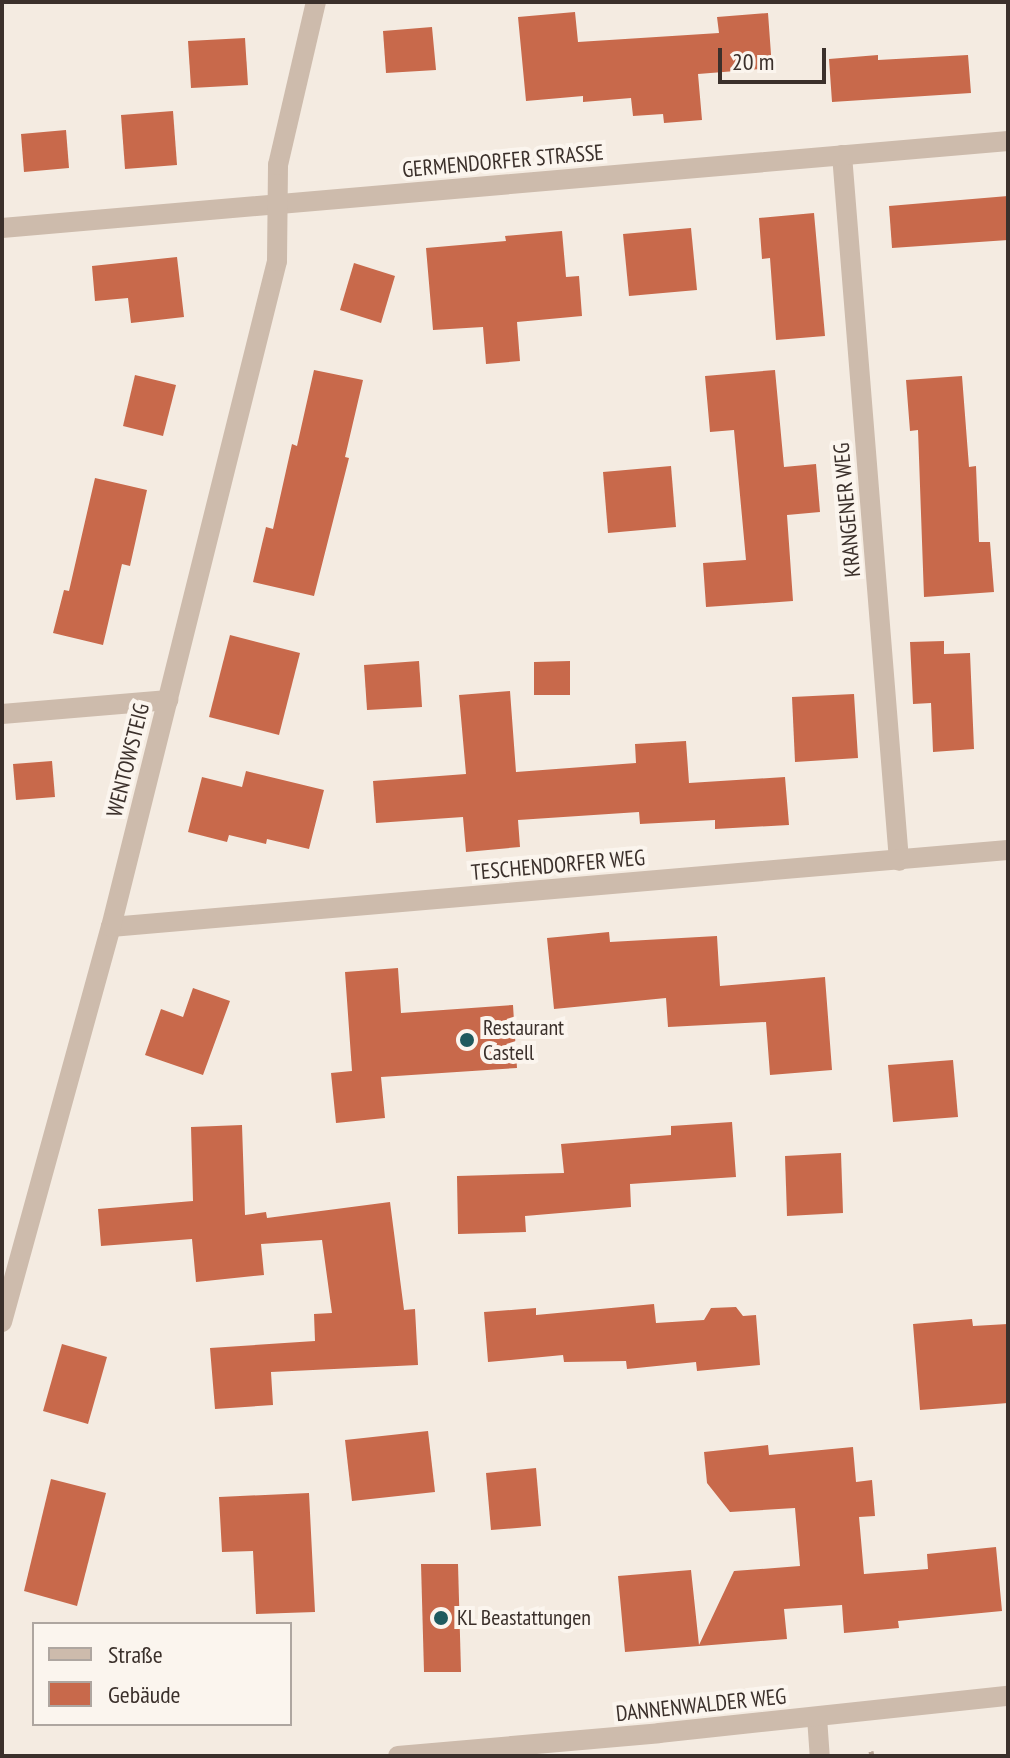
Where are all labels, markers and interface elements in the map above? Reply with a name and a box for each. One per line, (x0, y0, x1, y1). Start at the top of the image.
scale bar (722, 32, 830, 82)
text: 20 m (732, 46, 774, 77)
street label: GERMENDORFER STRASSE (401, 139, 605, 183)
street label: KRANGENER WEG (828, 442, 866, 578)
street label: WENTOWSTEIG (101, 700, 155, 820)
street label: TESCHENDORFER WEG (470, 844, 646, 886)
place label: Restaurant Castell (483, 1014, 564, 1066)
marker: Restaurant Castell (458, 1031, 476, 1049)
place label: KL Beastattungen (457, 1605, 592, 1631)
marker: KL Beastattungen (432, 1609, 450, 1627)
legend (32, 1622, 292, 1726)
text: Straße (108, 1639, 163, 1670)
text: Gebäude (108, 1679, 180, 1710)
street label: DANNENWALDER WEG (614, 1683, 788, 1727)

